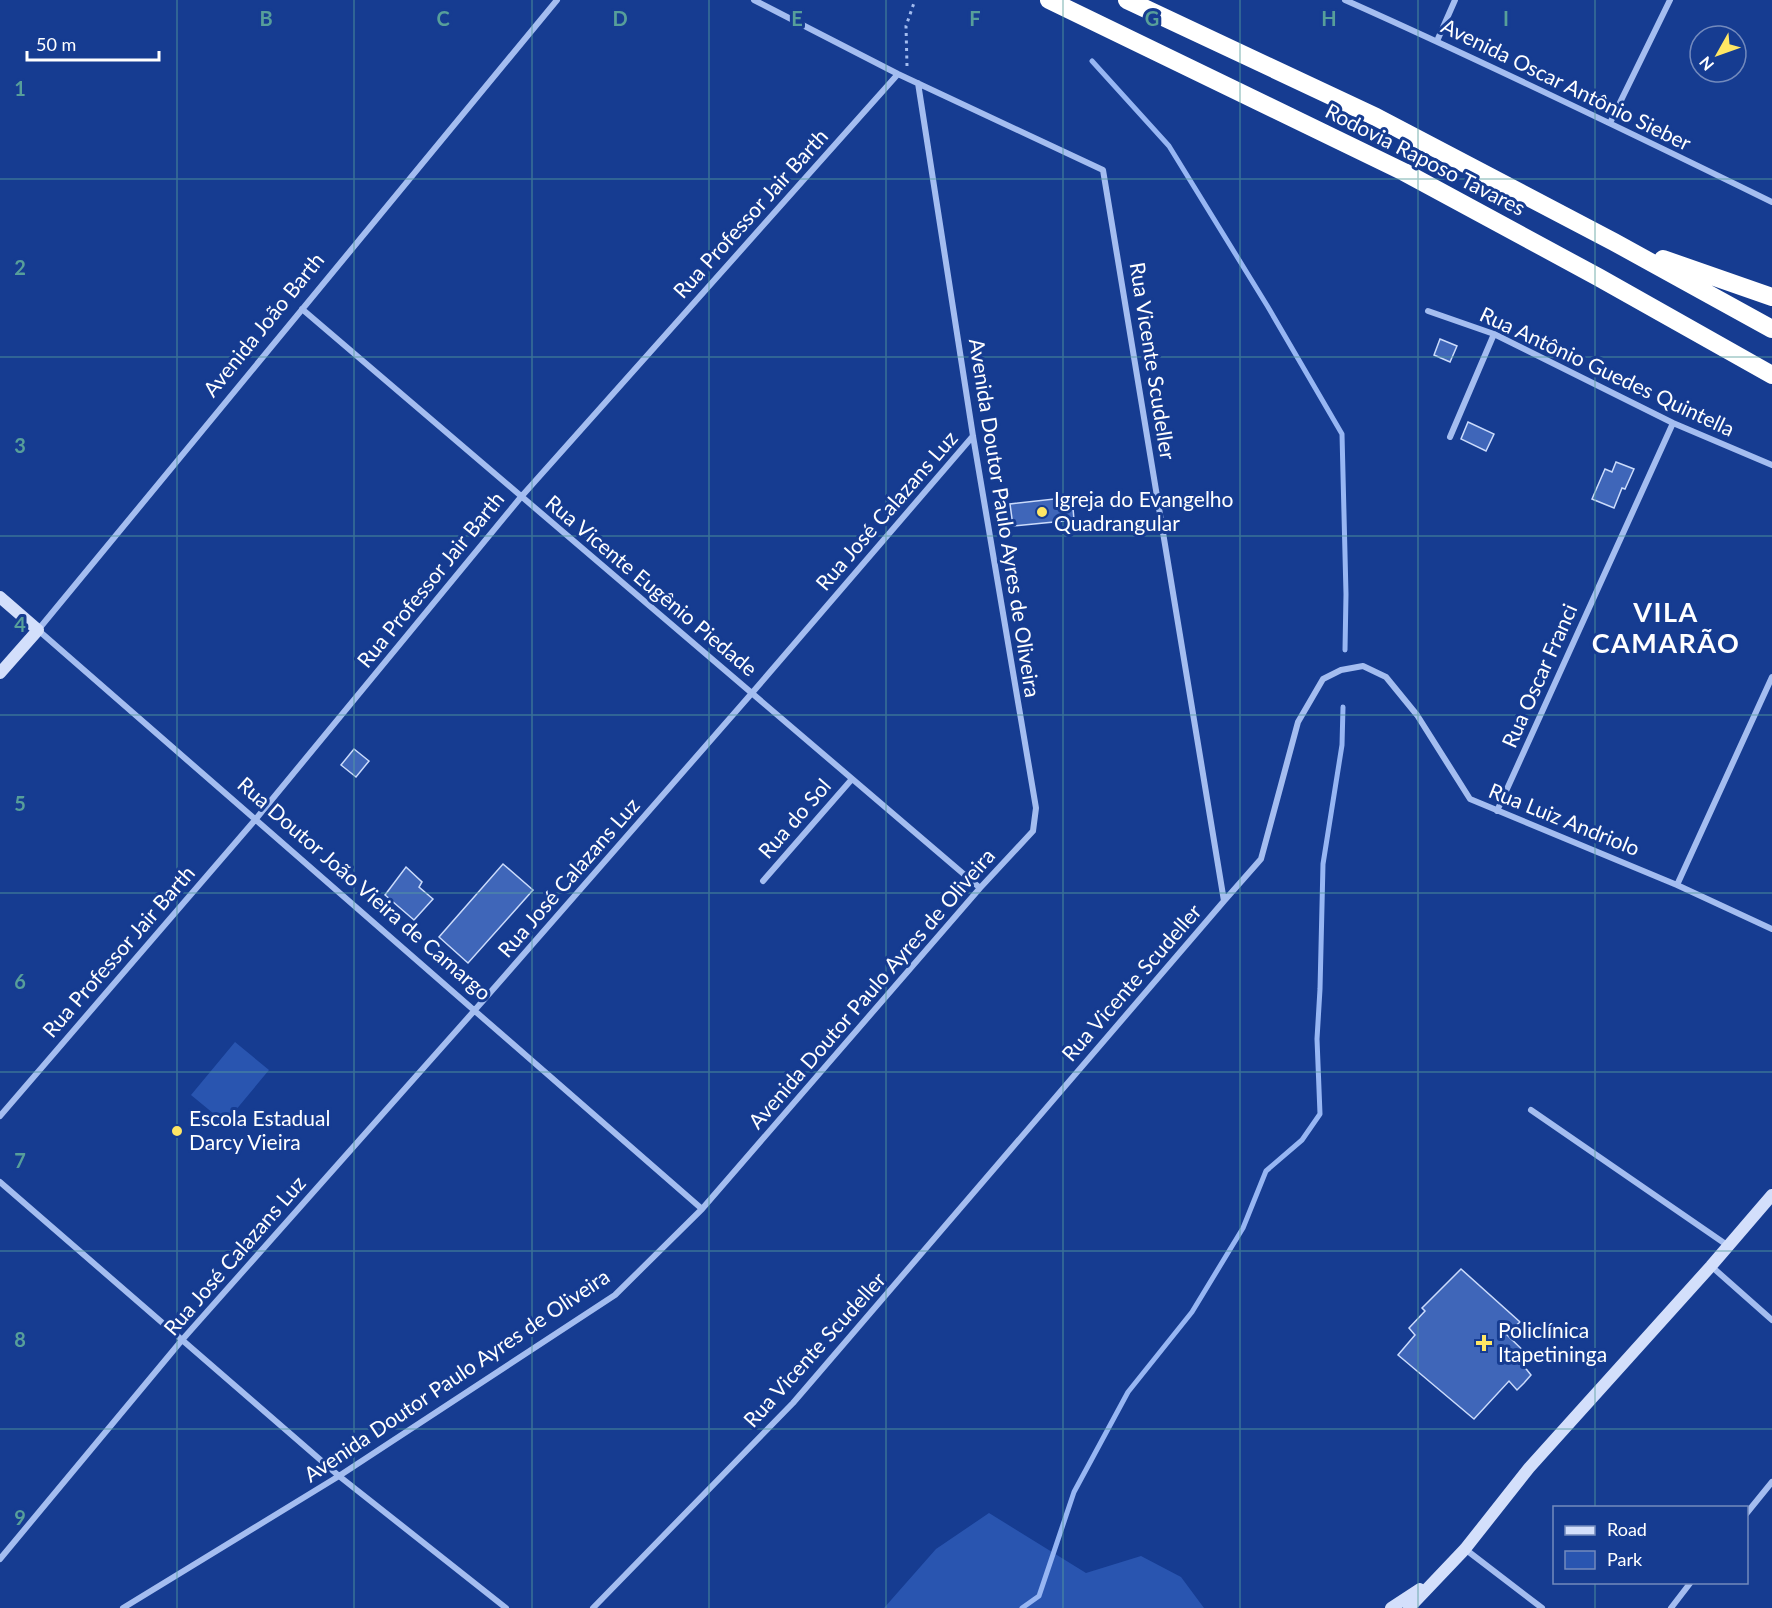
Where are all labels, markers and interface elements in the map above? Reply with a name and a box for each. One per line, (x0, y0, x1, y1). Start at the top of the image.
text: B (259, 6, 273, 30)
text: C (436, 6, 450, 30)
text: D (612, 6, 628, 30)
text: E (791, 6, 803, 30)
text: F (969, 6, 981, 30)
text: G (1145, 6, 1159, 30)
text: H (1321, 6, 1337, 30)
text: I (1503, 6, 1509, 30)
street label: Avenida Oscar Antônio Sieber (1438, 12, 1696, 155)
scale bar (27, 24, 159, 62)
north arrow (1688, 24, 1748, 84)
text: 50 m (36, 33, 76, 55)
text: N (1695, 53, 1717, 75)
text: 1 (14, 76, 26, 100)
street label: Rodovia Raposo Tavares (1322, 97, 1530, 220)
street label: Rua Professor Jair Barth (667, 123, 832, 303)
street label: Avenida João Barth (197, 247, 328, 401)
text: 2 (14, 255, 26, 279)
street label: Rua Vicente Scudeller (1126, 260, 1182, 462)
street label: Rua Antônio Guedes Quintella (1476, 301, 1739, 441)
street label: Avenida Doutor Paulo Ayres de Oliveira (965, 337, 1046, 699)
street label: Rua José Calazans Luz (810, 425, 962, 595)
text: 3 (14, 433, 26, 457)
street label: Rua Professor Jair Barth (351, 486, 508, 672)
place label: Igreja do Evangelho Quadrangular (1054, 486, 1234, 535)
street label: Rua Vicente Eugênio Piedade (541, 489, 763, 681)
marker: Igreja do Evangelho Quadrangular (1035, 505, 1049, 519)
district label: VILA CAMARÃO (1592, 595, 1740, 659)
street label: Rua Oscar Franci (1496, 600, 1582, 751)
text: 4 (14, 612, 26, 636)
street label: Rua Doutor João Vieira de Camargo (233, 771, 497, 1005)
street label: Rua do Sol (752, 773, 835, 863)
street label: Rua Luiz Andriolo (1485, 777, 1644, 860)
text: 5 (14, 791, 26, 815)
street label: Rua José Calazans Luz (492, 792, 644, 962)
street label: Avenida Doutor Paulo Ayres de Oliveira (742, 843, 999, 1133)
street label: Rua Professor Jair Barth (37, 860, 199, 1042)
street label: Rua Vicente Scudeller (1056, 898, 1206, 1066)
text: 6 (14, 969, 26, 993)
place label: Escola Estadual Darcy Vieira (189, 1105, 330, 1154)
marker: Escola Estadual Darcy Vieira (170, 1124, 184, 1138)
text: 7 (14, 1148, 26, 1172)
street label: Rua José Calazans Luz (158, 1170, 310, 1340)
street label: Avenida Doutor Paulo Ayres de Oliveira (299, 1263, 614, 1487)
street label: Rua Vicente Scudeller (738, 1266, 890, 1432)
place label: Policlínica Itapetininga (1498, 1317, 1607, 1366)
text: 8 (14, 1327, 26, 1351)
marker: Policlínica Itapetininga (1475, 1334, 1493, 1352)
text: 9 (14, 1505, 26, 1529)
legend (1553, 1506, 1748, 1584)
text: Road (1607, 1518, 1647, 1540)
text: Park (1607, 1548, 1643, 1570)

